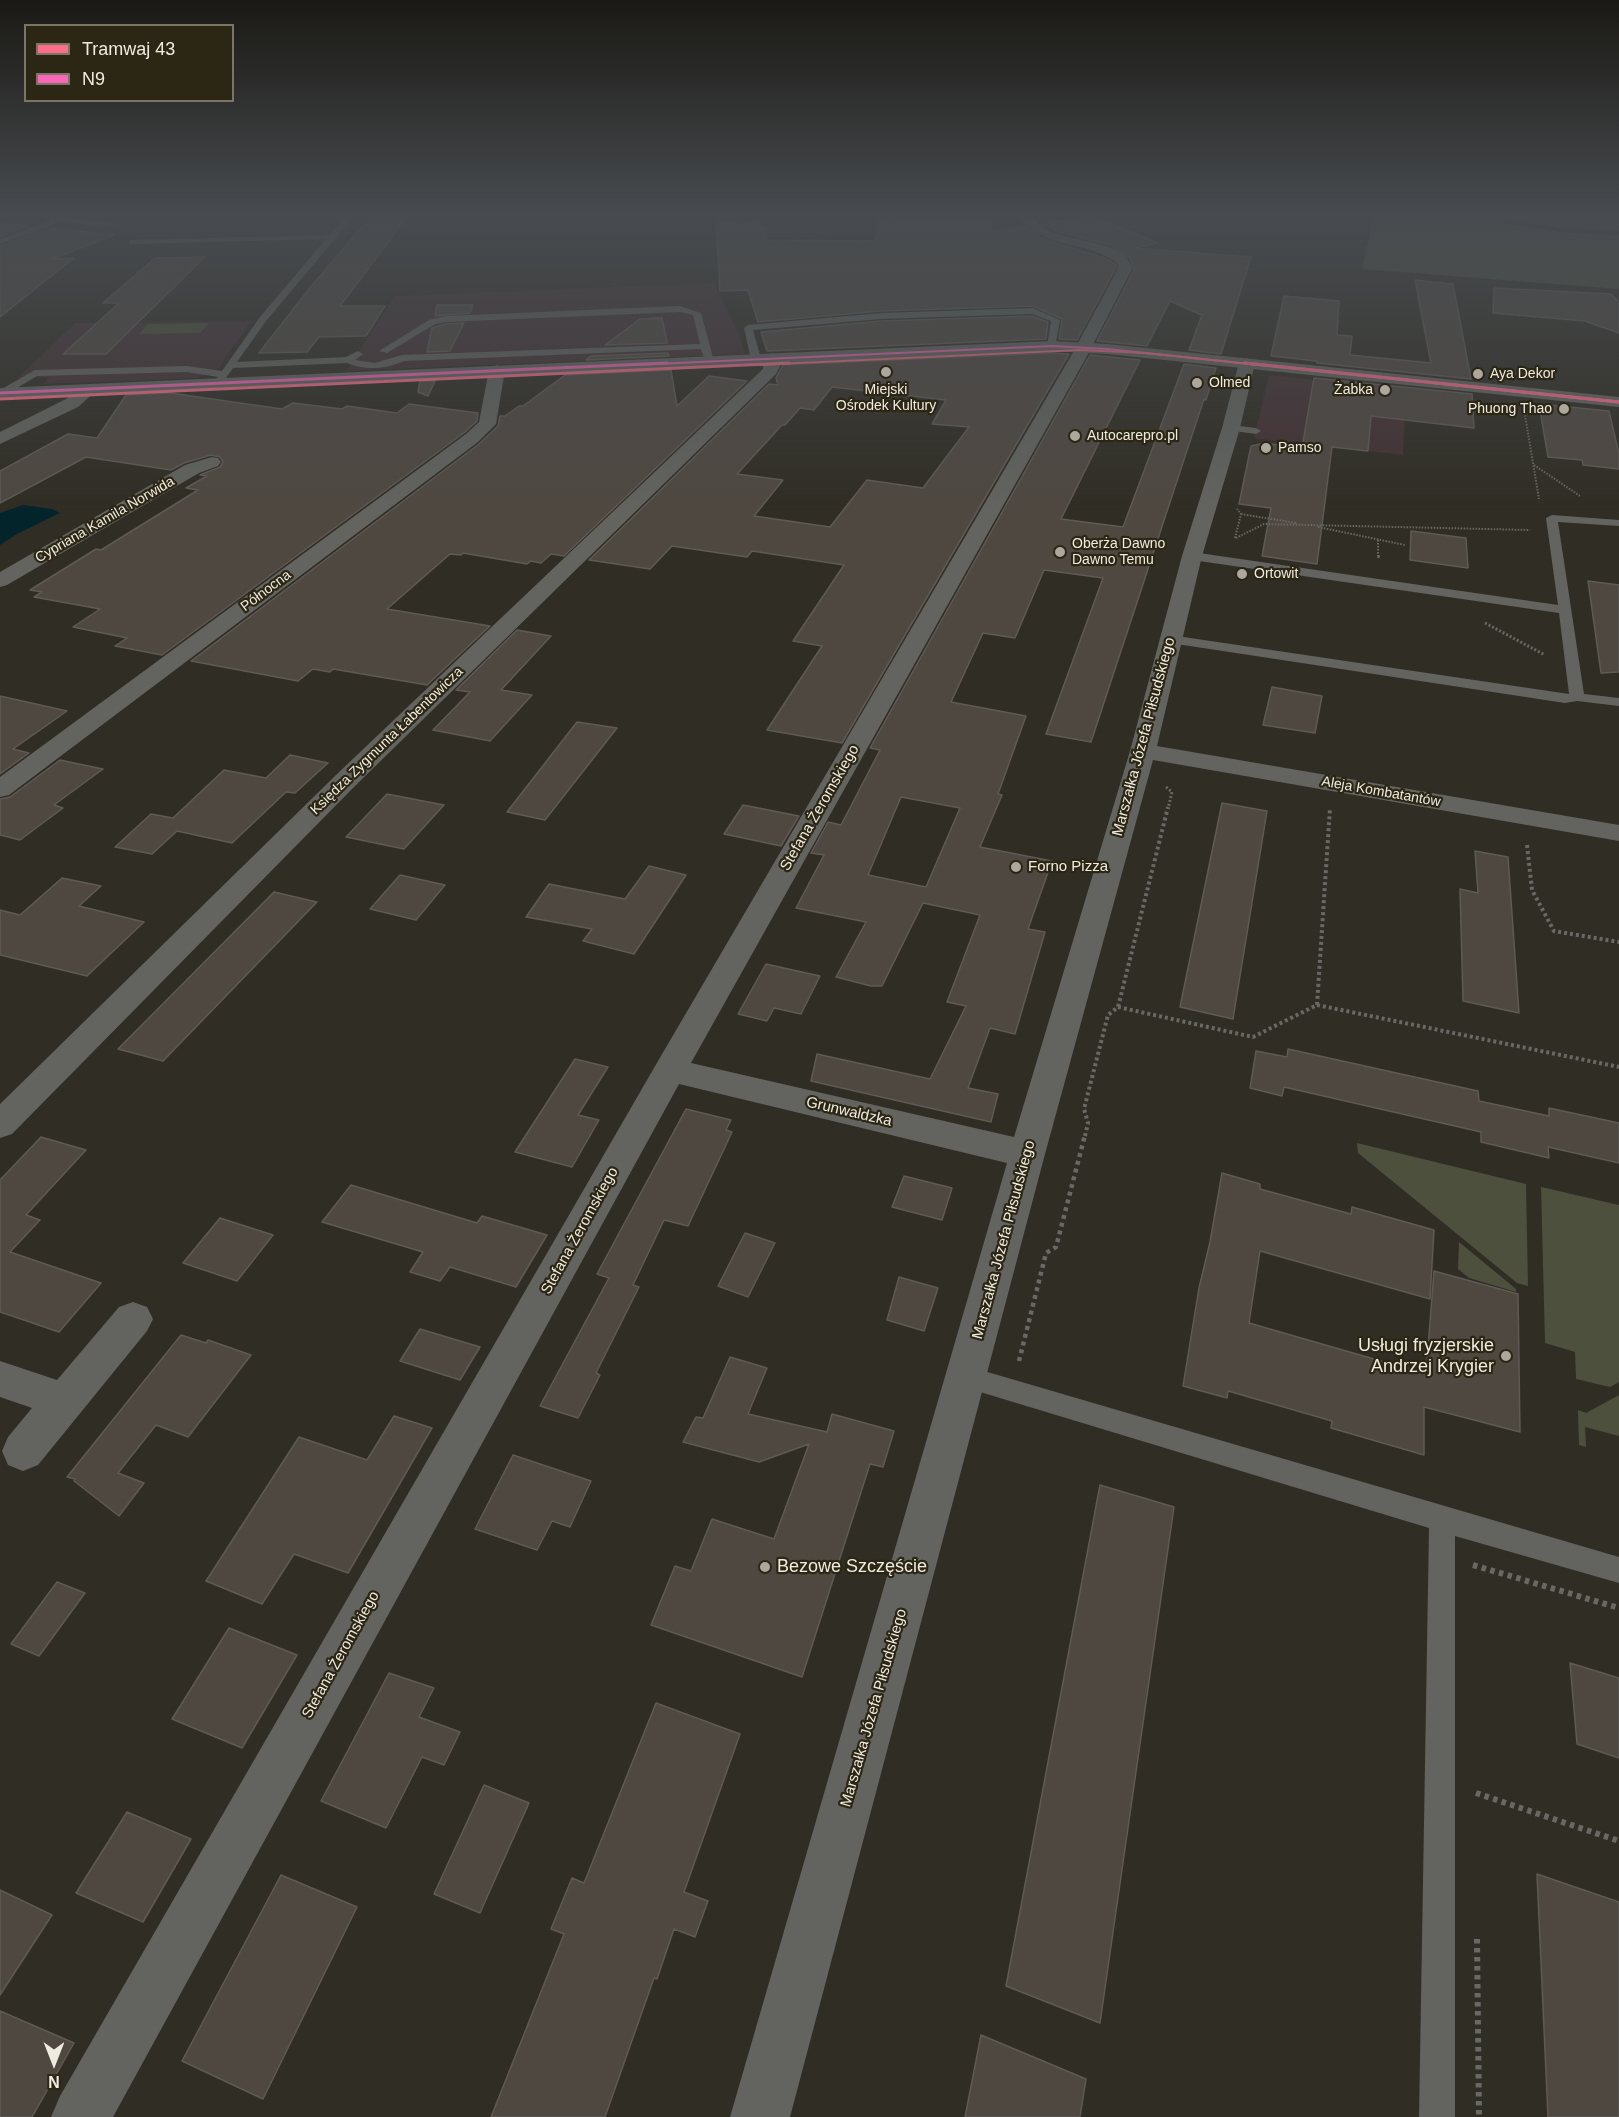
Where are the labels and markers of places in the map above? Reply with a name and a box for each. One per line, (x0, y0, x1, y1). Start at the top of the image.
marker: Miejski Ośrodek Kultury (879, 365, 893, 379)
place label: Aya Dekor (1490, 366, 1555, 382)
marker: Aya Dekor (1471, 367, 1485, 381)
place label: Olmed (1209, 375, 1250, 391)
marker: Olmed (1190, 376, 1204, 390)
place label: Miejski Ośrodek Kultury (836, 382, 936, 414)
place label: Żabka (1334, 382, 1373, 398)
marker: Żabka (1378, 383, 1392, 397)
place label: Phuong Thao (1468, 401, 1552, 417)
marker: Phuong Thao (1557, 402, 1571, 416)
place label: Autocarepro.pl (1087, 428, 1178, 444)
marker: Autocarepro.pl (1068, 429, 1082, 443)
place label: Pamso (1278, 440, 1322, 456)
marker: Pamso (1259, 441, 1273, 455)
place label: Oberża Dawno Dawno Temu (1072, 536, 1165, 568)
marker: Oberża Dawno Dawno Temu (1053, 545, 1067, 559)
place label: Ortowit (1254, 566, 1298, 582)
marker: Ortowit (1235, 567, 1249, 581)
place label: Forno Pizza (1028, 858, 1108, 876)
marker: Forno Pizza (1009, 860, 1023, 874)
place label: Usługi fryzjerskie Andrzej Krygier (1358, 1335, 1494, 1378)
marker: Usługi fryzjerskie Andrzej Krygier (1499, 1349, 1513, 1363)
place label: Bezowe Szczęście (777, 1556, 927, 1578)
marker: Bezowe Szczęście (758, 1560, 772, 1574)

